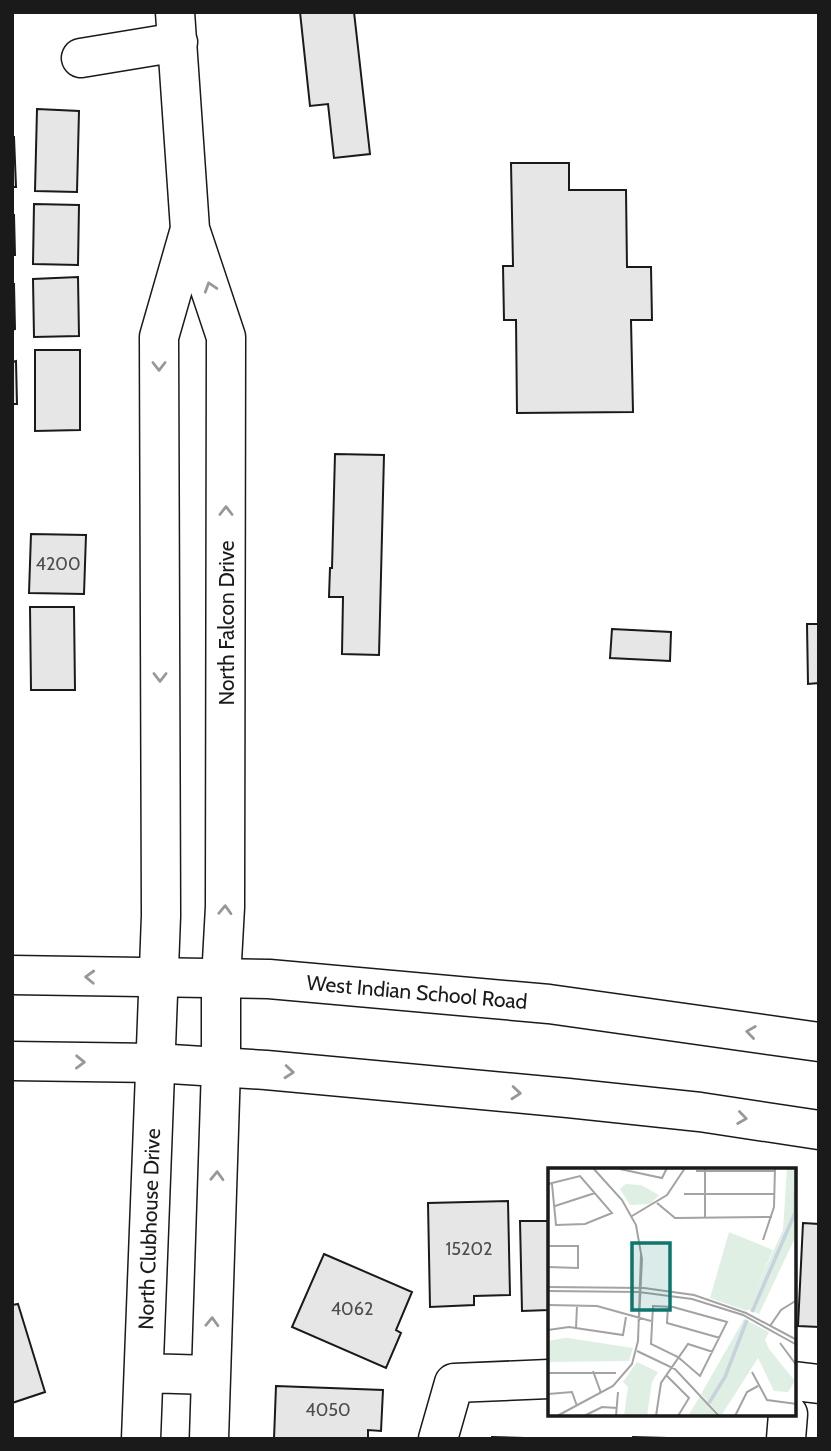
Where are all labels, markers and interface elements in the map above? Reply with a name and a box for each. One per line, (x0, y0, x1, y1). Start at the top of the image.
one-way arrow (203, 281, 218, 293)
one-way arrow (151, 361, 167, 371)
one-way arrow (218, 506, 234, 516)
street label: North Falcon Drive (214, 540, 239, 706)
house number: 4200 (36, 553, 80, 575)
one-way arrow (152, 672, 168, 683)
one-way arrow (217, 905, 232, 916)
one-way arrow (84, 969, 95, 984)
street label: West Indian School Road (306, 970, 528, 1014)
one-way arrow (745, 1025, 757, 1040)
one-way arrow (76, 1054, 86, 1070)
one-way arrow (284, 1064, 295, 1079)
one-way arrow (510, 1085, 521, 1100)
one-way arrow (736, 1110, 747, 1125)
street label: North Clubhouse Drive (133, 1128, 165, 1330)
inset map (548, 1168, 796, 1416)
one-way arrow (210, 1170, 225, 1181)
house number: 15202 (445, 1238, 493, 1260)
house number: 4062 (331, 1298, 373, 1320)
one-way arrow (204, 1316, 219, 1327)
house number: 4050 (305, 1399, 351, 1421)

